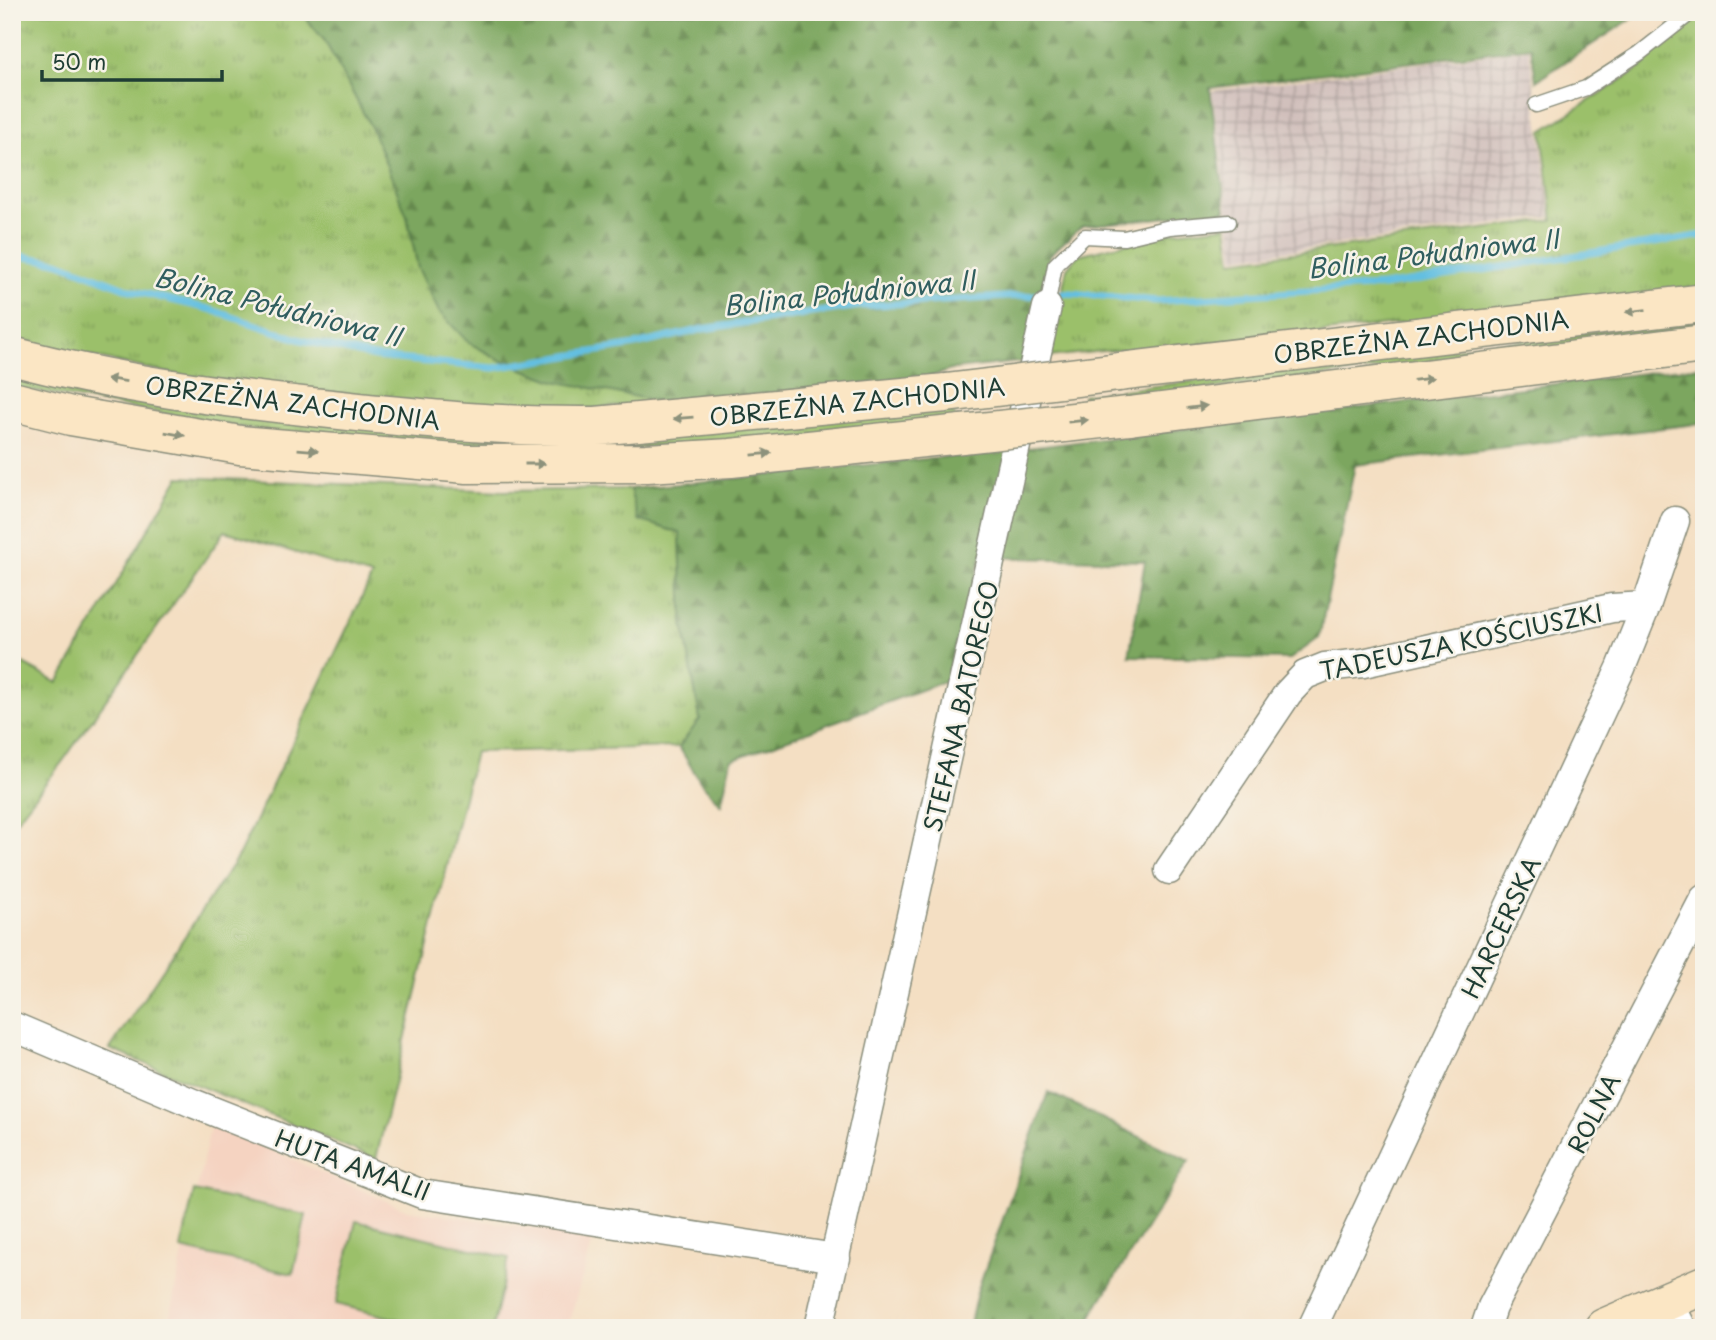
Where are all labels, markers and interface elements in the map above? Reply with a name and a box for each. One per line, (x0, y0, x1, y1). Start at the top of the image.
scale bar (42, 38, 222, 82)
text: 50 m (52, 45, 106, 77)
water label: Bolina Południowa II (1305, 218, 1563, 288)
water label: Bolina Południowa II (151, 257, 408, 356)
water label: Bolina Południowa II (722, 259, 979, 325)
street label: OBRZEŻNA ZACHODNIA (1271, 300, 1571, 372)
one-way arrow (1625, 305, 1647, 316)
street label: OBRZEŻNA ZACHODNIA (143, 366, 443, 438)
street label: OBRZEŻNA ZACHODNIA (707, 368, 1007, 434)
one-way arrow (1412, 373, 1434, 384)
one-way arrow (105, 374, 127, 385)
one-way arrow (1186, 402, 1208, 413)
one-way arrow (672, 413, 694, 424)
one-way arrow (1067, 415, 1089, 426)
one-way arrow (164, 429, 186, 440)
one-way arrow (297, 445, 319, 456)
one-way arrow (752, 449, 774, 460)
one-way arrow (524, 458, 546, 470)
street label: STEFANA BATOREGO (914, 577, 1006, 835)
street label: TADEUSZA KOŚCIUSZKI (1316, 593, 1606, 689)
street label: HARCERSKA (1451, 850, 1549, 1004)
street label: ROLNA (1558, 1067, 1628, 1159)
street label: HUTA AMALII (270, 1119, 436, 1209)

